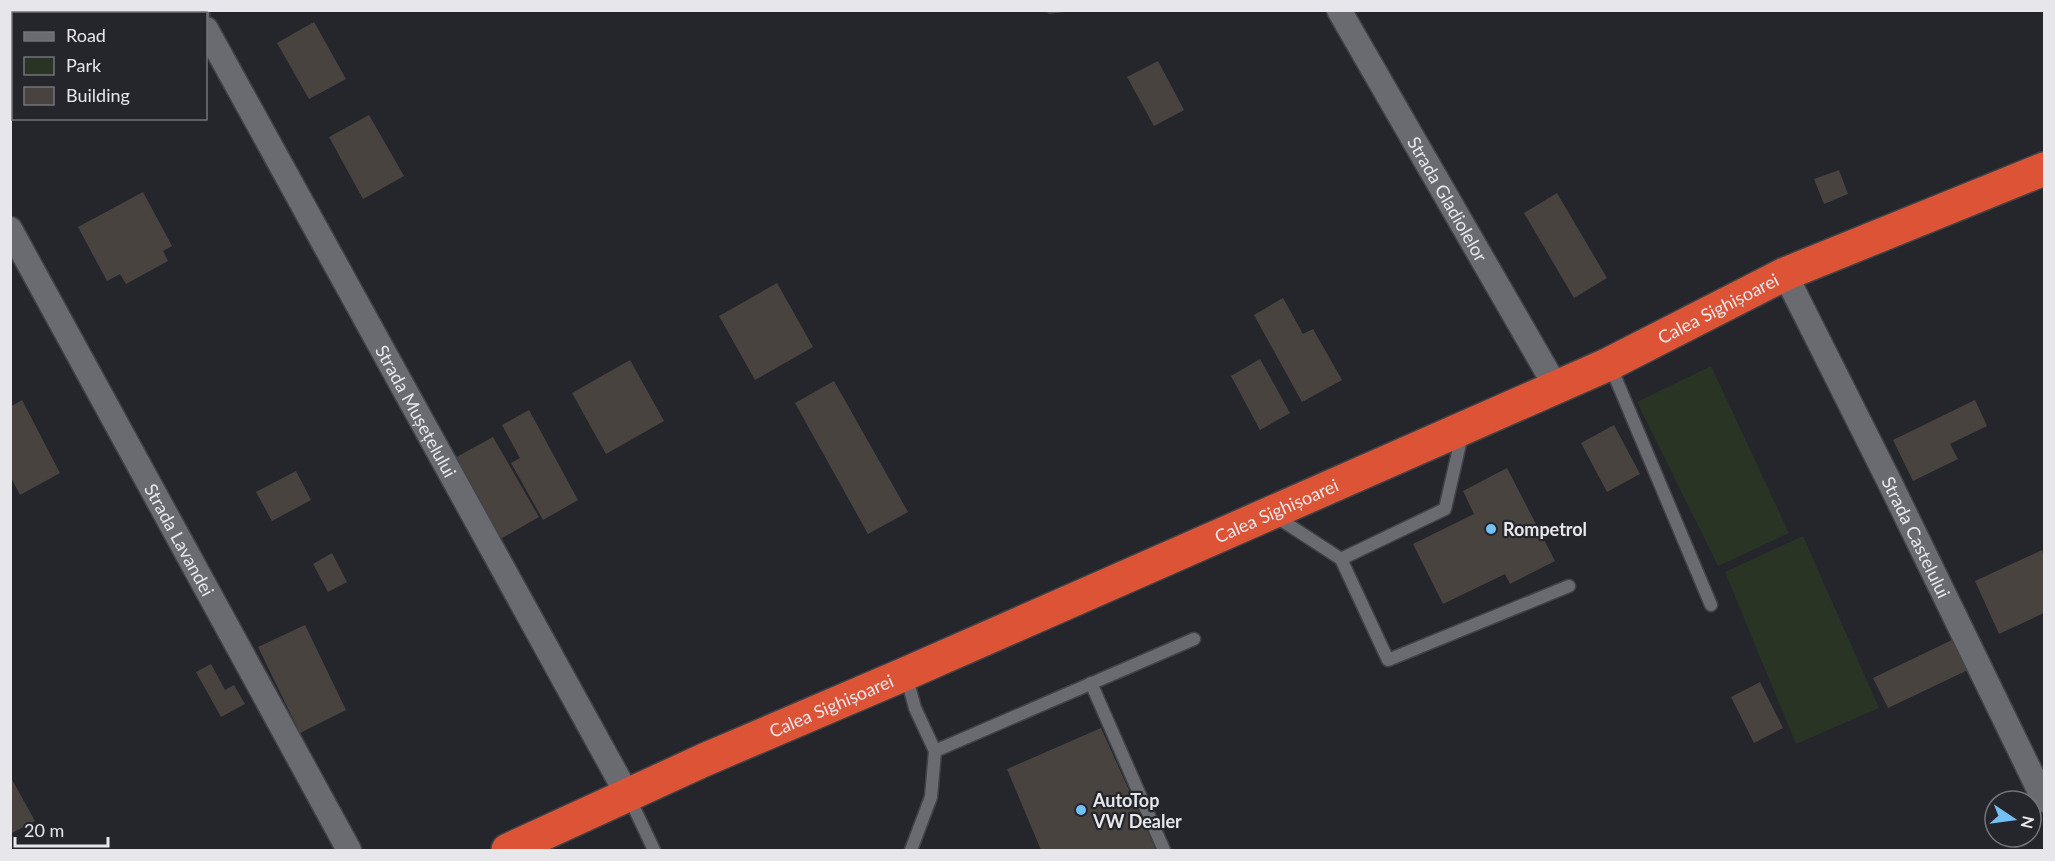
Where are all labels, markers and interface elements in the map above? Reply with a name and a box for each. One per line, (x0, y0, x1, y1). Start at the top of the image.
legend (12, 12, 207, 120)
text: Road (66, 24, 106, 46)
text: Park (66, 54, 102, 76)
text: Building (66, 84, 130, 106)
street label: Strada Gladiolelor (1403, 133, 1493, 266)
street label: Calea Sighișoarei (1654, 268, 1782, 348)
street label: Strada Mușețelului (371, 341, 461, 481)
street label: Strada Castelului (1877, 473, 1955, 601)
street label: Calea Sighișoarei (1211, 474, 1342, 547)
street label: Strada Lavandei (140, 480, 219, 600)
place label: Rompetrol (1503, 518, 1587, 540)
marker: Rompetrol (1484, 522, 1498, 536)
street label: Calea Sighișoarei (766, 669, 897, 742)
place label: AutoTop VW Dealer (1092, 789, 1182, 832)
north arrow (1983, 789, 2043, 849)
marker: AutoTop VW Dealer (1074, 803, 1088, 817)
scale bar (15, 810, 108, 848)
text: N (2017, 814, 2039, 831)
text: 20 m (24, 819, 64, 841)

